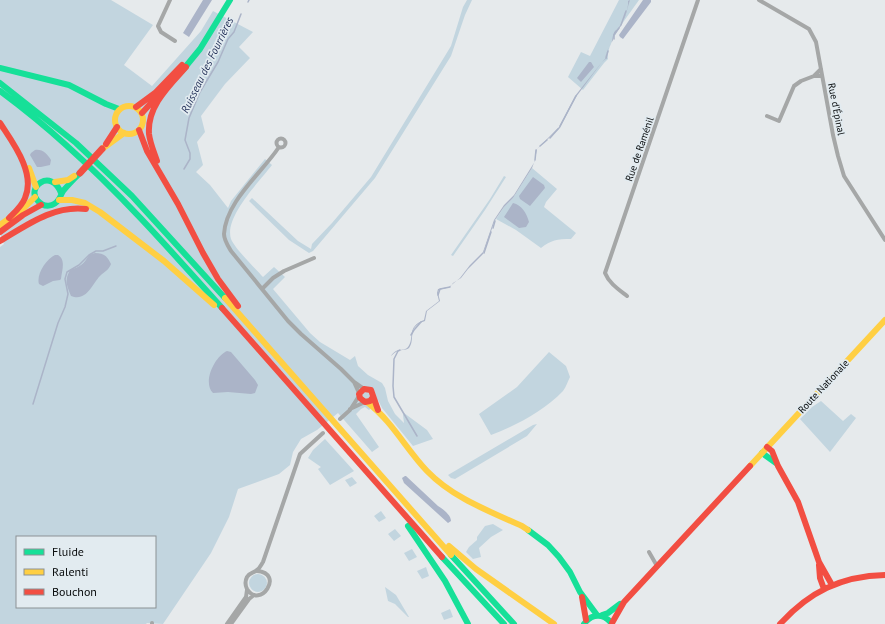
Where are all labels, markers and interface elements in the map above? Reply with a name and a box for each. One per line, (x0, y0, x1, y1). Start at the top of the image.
water label: Ruisseau des Fourrières (178, 14, 237, 115)
street label: Rue d’Épinal (825, 82, 848, 136)
street label: Rue de Raménil (622, 115, 657, 183)
street label: Route Nationale (795, 357, 852, 416)
legend (16, 536, 156, 608)
text: Fluide (52, 544, 84, 559)
text: Ralenti (52, 564, 88, 579)
text: Bouchon (52, 584, 97, 599)

